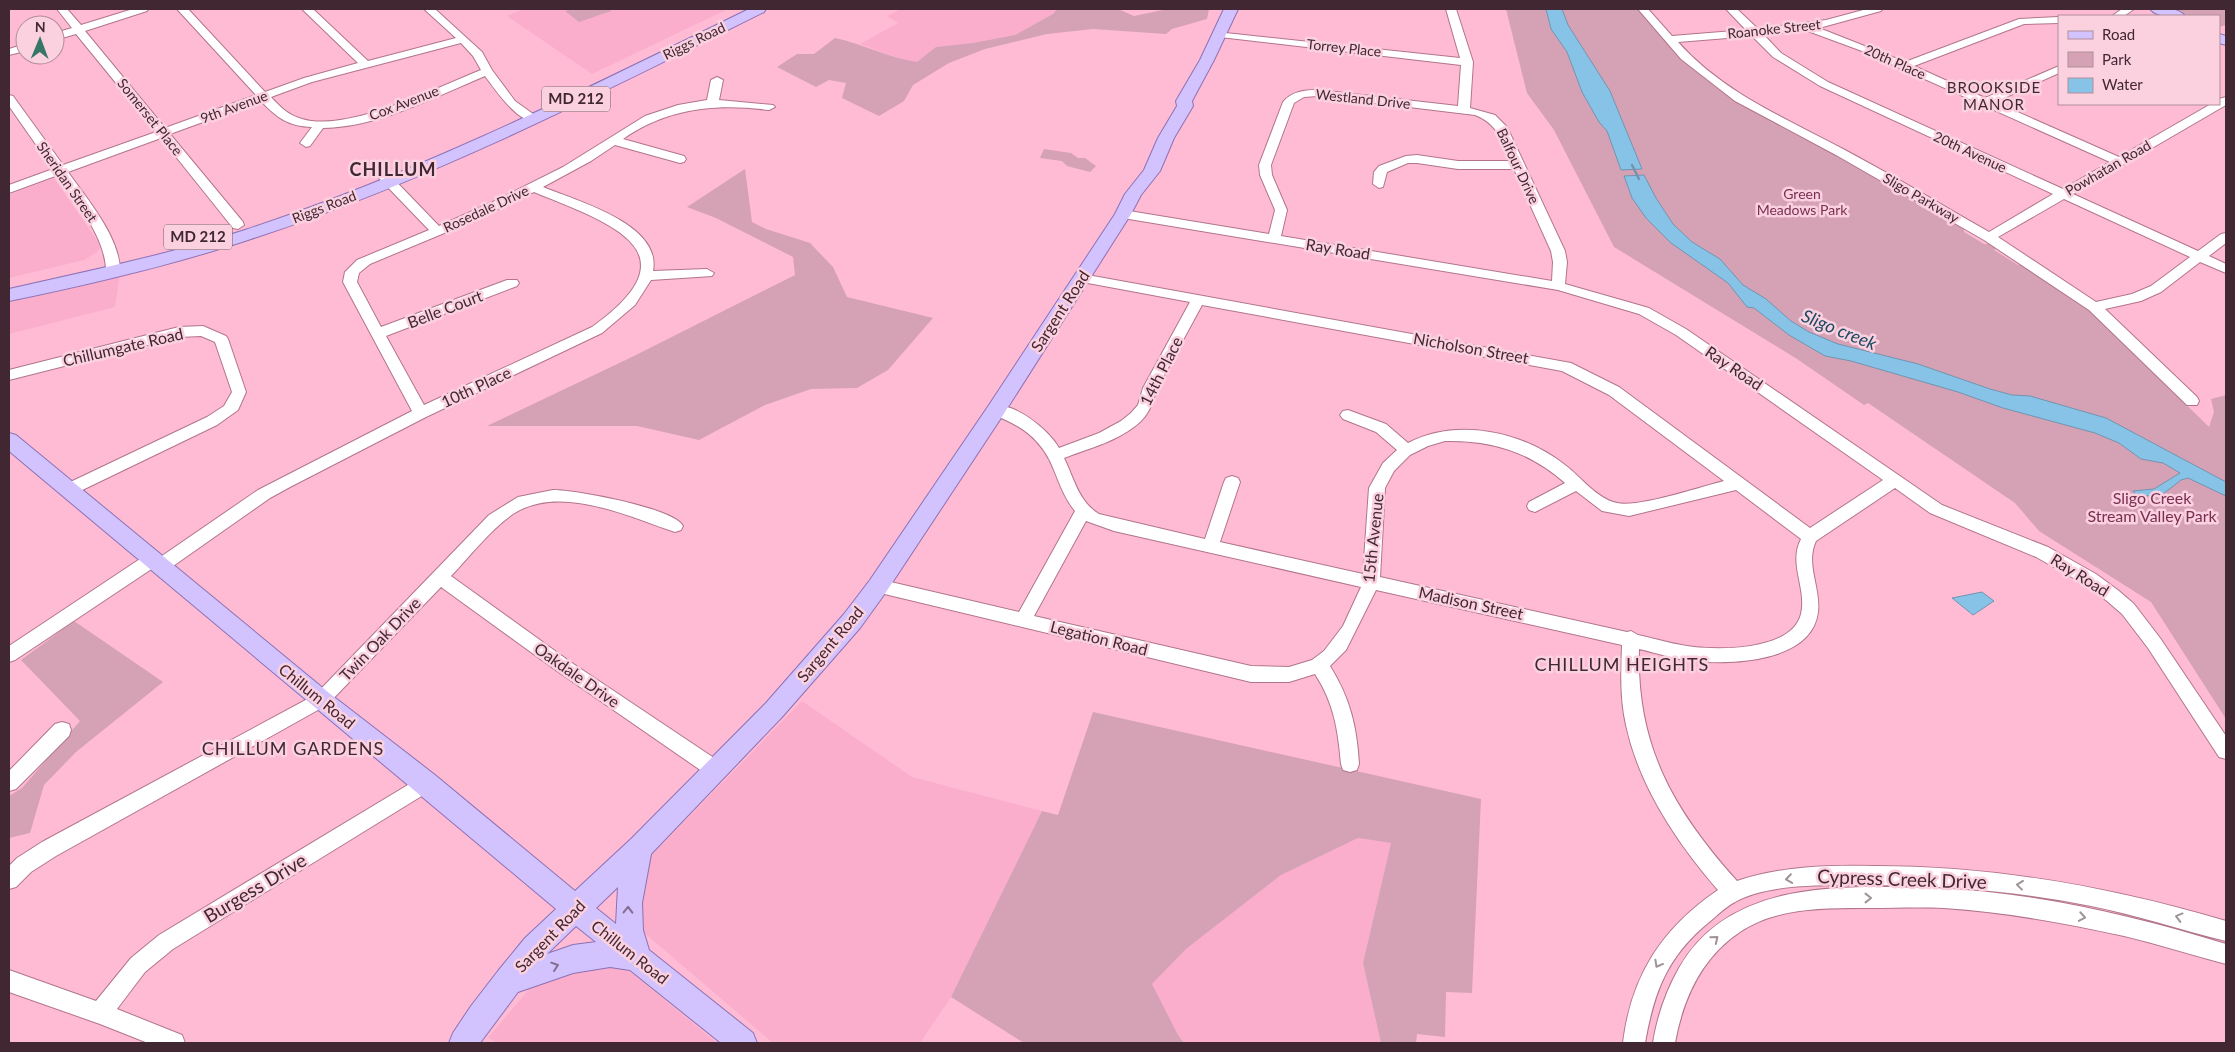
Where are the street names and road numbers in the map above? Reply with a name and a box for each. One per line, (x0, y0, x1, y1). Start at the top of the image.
street label: Roanoke Street (1727, 15, 1821, 42)
street label: Riggs Road (660, 18, 728, 63)
street label: Torrey Place (1306, 35, 1382, 60)
street label: 20th Place (1862, 41, 1928, 83)
street label: Somerset Place (114, 75, 187, 159)
street label: Cox Avenue (367, 81, 441, 124)
street label: Westland Drive (1315, 85, 1411, 112)
street label: 9th Avenue (198, 86, 270, 127)
road number: MD 212 (542, 86, 610, 112)
street label: Balfour Drive (1494, 125, 1543, 206)
street label: 20th Avenue (1931, 127, 2009, 176)
street label: Powhatan Road (2062, 136, 2154, 199)
street label: Sheridan Street (33, 138, 101, 225)
street label: Sligo Parkway (1880, 169, 1963, 227)
street label: Rosedale Drive (440, 181, 531, 236)
street label: Riggs Road (289, 187, 358, 227)
road number: MD 212 (164, 224, 232, 250)
street label: Ray Road (1304, 234, 1372, 263)
street label: Sargent Road (1026, 267, 1093, 355)
street label: Belle Court (405, 285, 485, 332)
street label: Chillumgate Road (61, 323, 185, 370)
street label: Nicholson Street (1412, 328, 1530, 367)
street label: 14th Place (1135, 333, 1186, 408)
street label: Ray Road (1702, 342, 1767, 394)
street label: 10th Place (438, 362, 514, 411)
street label: 15th Avenue (1358, 492, 1387, 584)
street label: Ray Road (2048, 549, 2113, 600)
street label: Madison Street (1417, 582, 1525, 623)
street label: Twin Oak Drive (335, 593, 424, 684)
street label: Sargent Road (792, 602, 867, 685)
street label: Legation Road (1048, 616, 1150, 659)
street label: Oakdale Drive (531, 638, 624, 711)
street label: Chillum Road (275, 659, 359, 732)
street label: Burgess Drive (199, 848, 310, 927)
street label: Cypress Creek Drive (1817, 864, 1987, 893)
street label: Sargent Road (511, 896, 589, 976)
street label: Chillum Road (588, 916, 673, 988)

